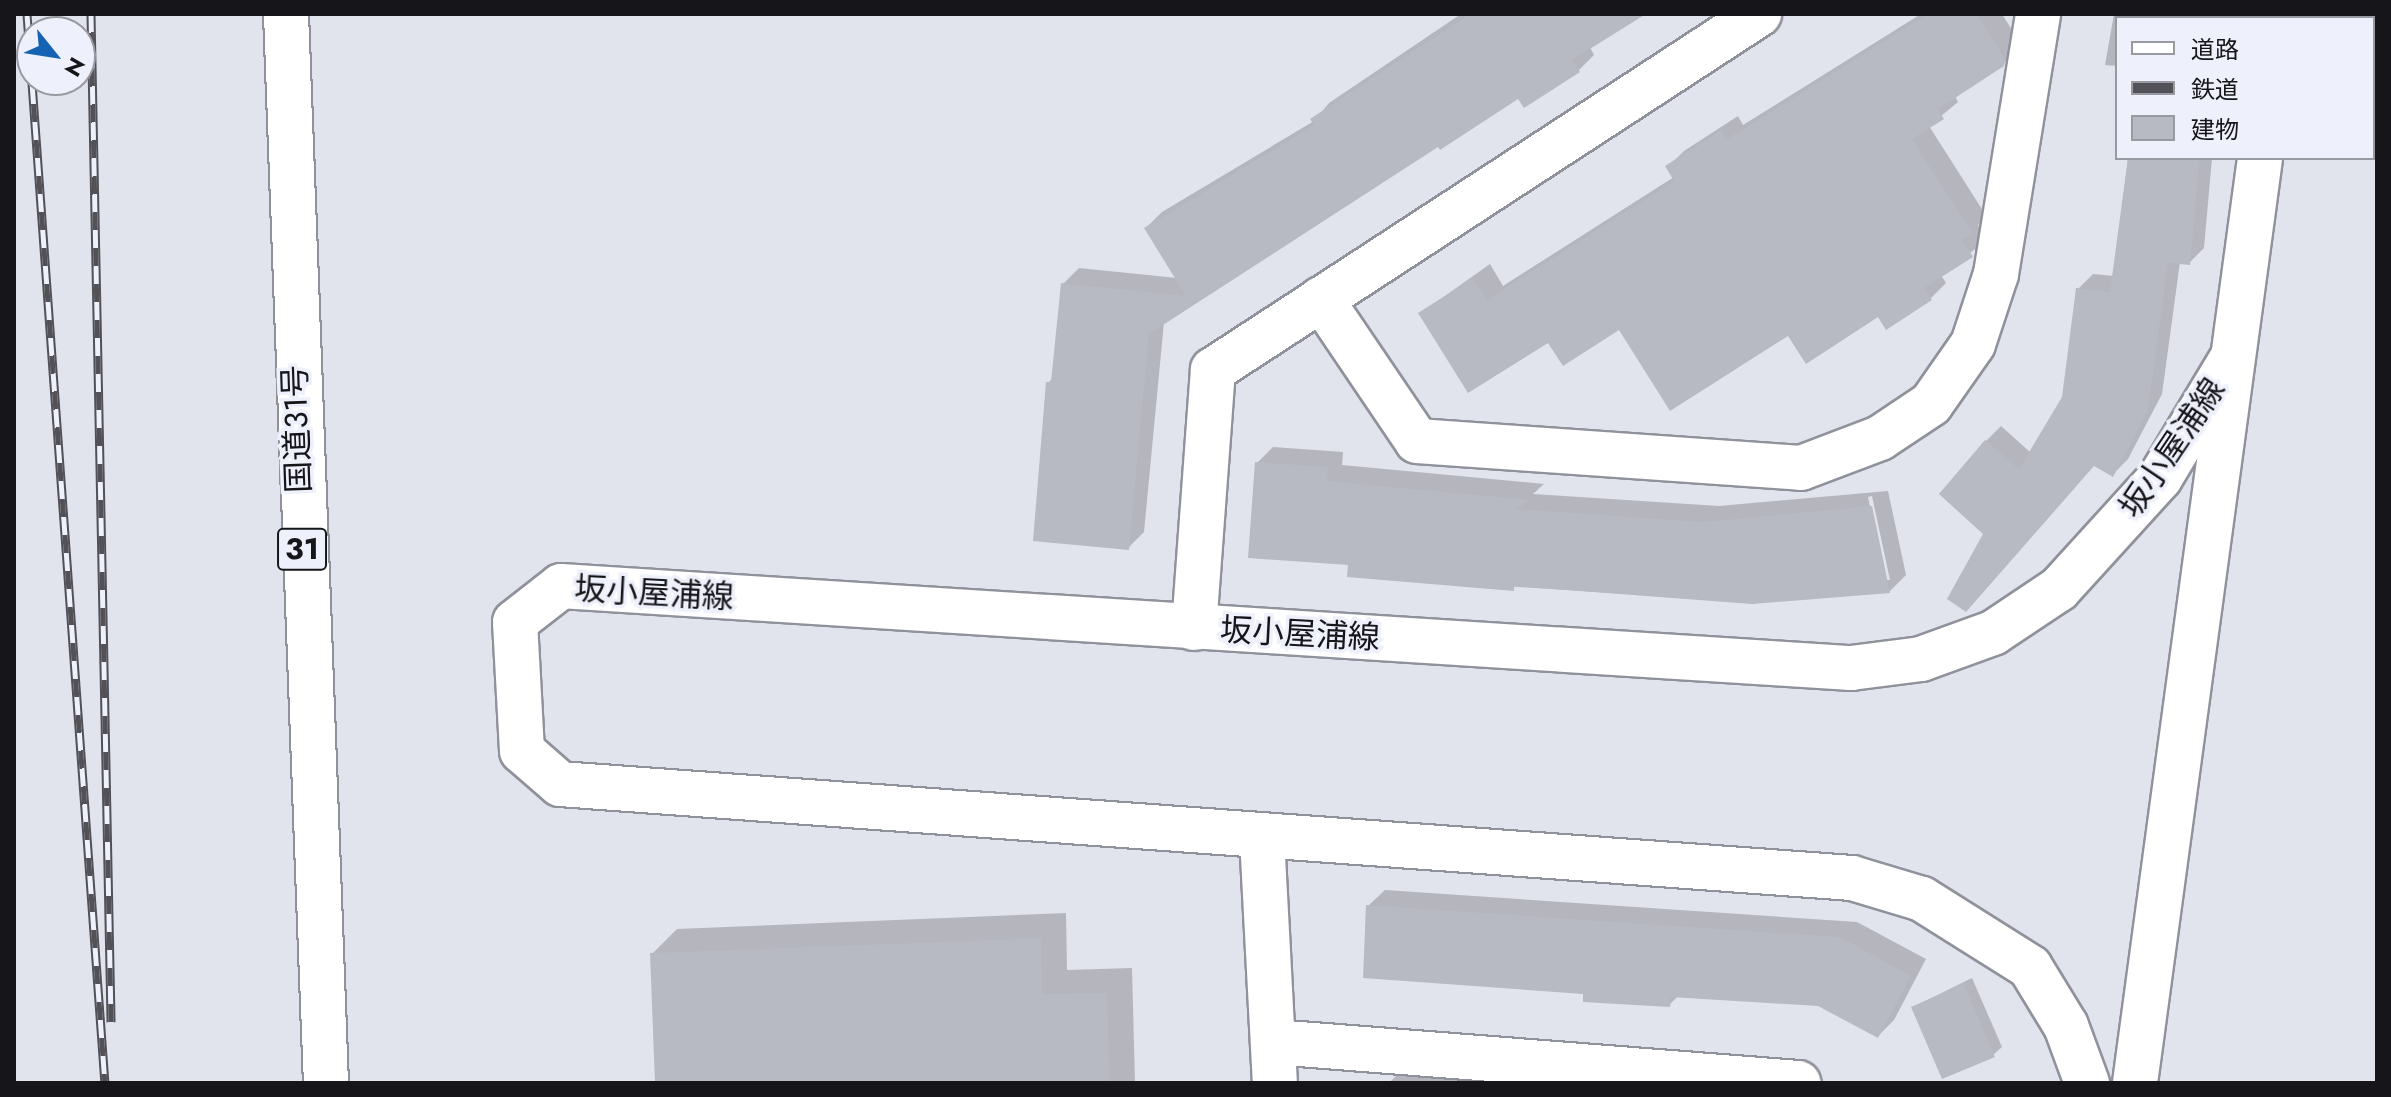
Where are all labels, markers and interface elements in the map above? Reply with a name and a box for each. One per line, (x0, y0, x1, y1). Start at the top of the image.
north arrow (16, 16, 96, 96)
legend (2115, 16, 2375, 160)
text: 道路 (2191, 32, 2239, 67)
text: N (57, 51, 93, 83)
text: 鉄道 (2191, 72, 2239, 107)
text: 建物 (2191, 112, 2239, 147)
street label: 国道31号 (276, 364, 318, 494)
street label: 坂小屋浦線 (2111, 371, 2233, 525)
road number: 31 (276, 523, 328, 575)
street label: 坂小屋浦線 (573, 570, 735, 616)
street label: 坂小屋浦線 (1219, 611, 1381, 657)

